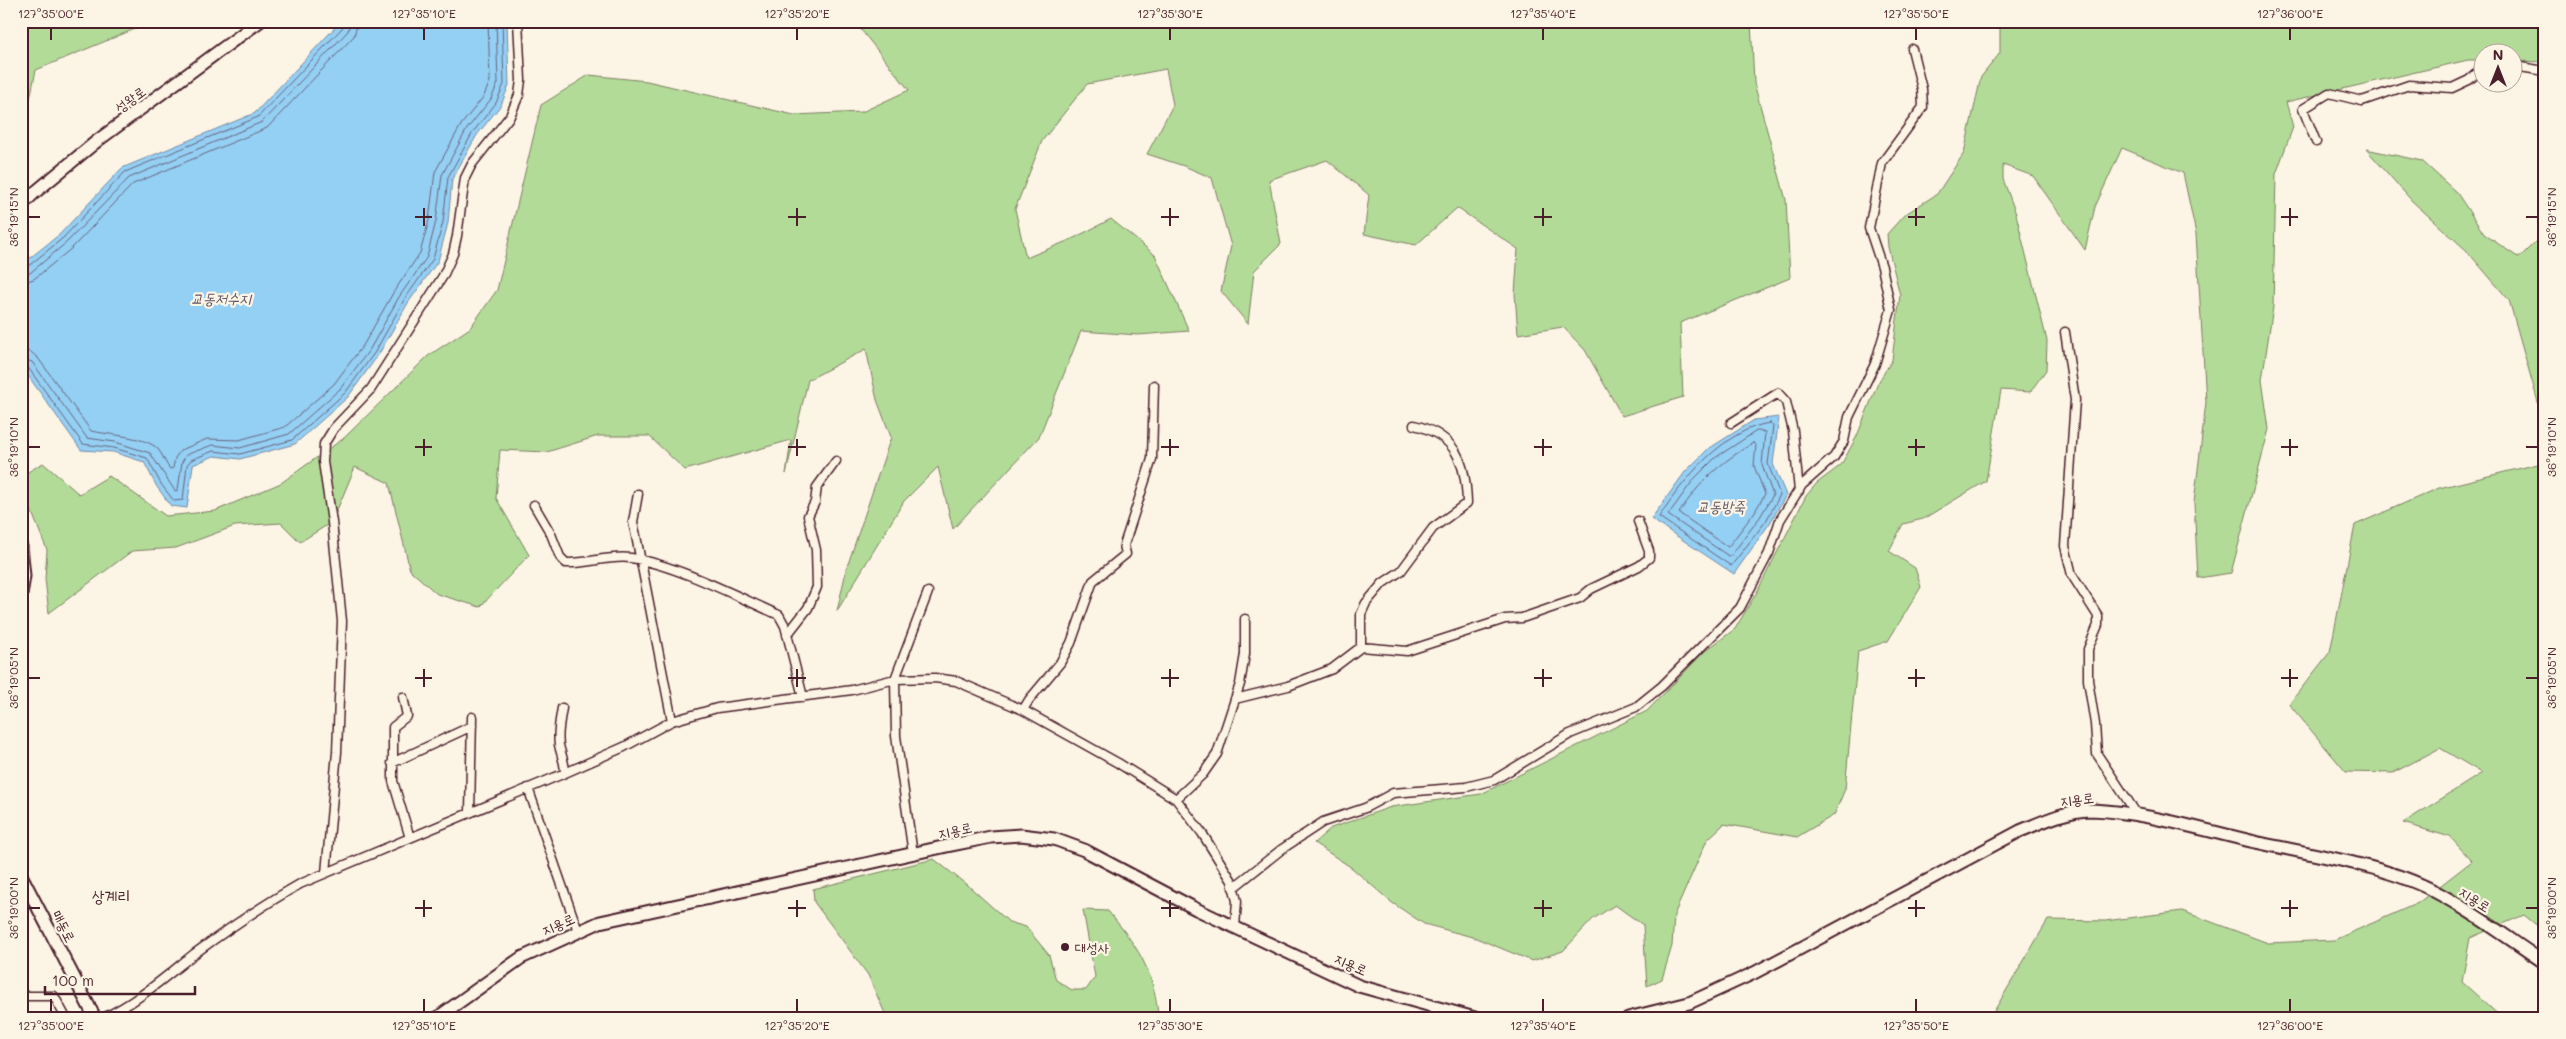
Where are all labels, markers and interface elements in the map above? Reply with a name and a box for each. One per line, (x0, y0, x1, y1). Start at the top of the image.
text: 127°35'00"E (18, 5, 84, 21)
text: 127°35'10"E (392, 5, 456, 21)
text: 127°35'20"E (764, 5, 830, 21)
text: 127°35'30"E (1137, 5, 1203, 21)
text: 127°35'40"E (1510, 5, 1576, 21)
text: 127°35'50"E (1883, 5, 1949, 21)
text: 127°36'00"E (2257, 5, 2323, 21)
north arrow (2474, 42, 2524, 92)
text: N (2493, 45, 2503, 64)
street label: 성왕로 (111, 81, 149, 117)
text: 36°19'15"N (5, 187, 21, 247)
text: 36°19'15"N (2543, 187, 2559, 247)
water label: 교동저수지 (191, 288, 253, 308)
text: 36°19'10"N (5, 417, 21, 477)
text: 36°19'10"N (2543, 417, 2559, 477)
water label: 교동방죽 (1697, 496, 1746, 516)
text: 36°19'05"N (5, 647, 21, 709)
text: 36°19'05"N (2543, 647, 2559, 709)
street label: 지용로 (2059, 788, 2095, 810)
street label: 지용로 (936, 817, 974, 843)
text: 36°19'00"N (5, 877, 21, 939)
text: 36°19'00"N (2543, 877, 2559, 939)
street label: 지용로 (2456, 882, 2494, 916)
district label: 상계리 (92, 885, 130, 906)
street label: 매동로 (48, 907, 80, 945)
street label: 지용로 (539, 908, 577, 940)
place label: 대성사 (1075, 938, 1110, 957)
marker: 대성사 (1059, 941, 1071, 953)
street label: 지용로 (1332, 948, 1370, 980)
scale bar (45, 964, 195, 996)
text: 100 m (52, 970, 94, 990)
text: 127°35'00"E (18, 1017, 84, 1033)
text: 127°35'10"E (392, 1017, 456, 1033)
text: 127°35'20"E (764, 1017, 830, 1033)
text: 127°35'30"E (1137, 1017, 1203, 1033)
text: 127°35'40"E (1510, 1017, 1576, 1033)
text: 127°35'50"E (1883, 1017, 1949, 1033)
text: 127°36'00"E (2257, 1017, 2323, 1033)

